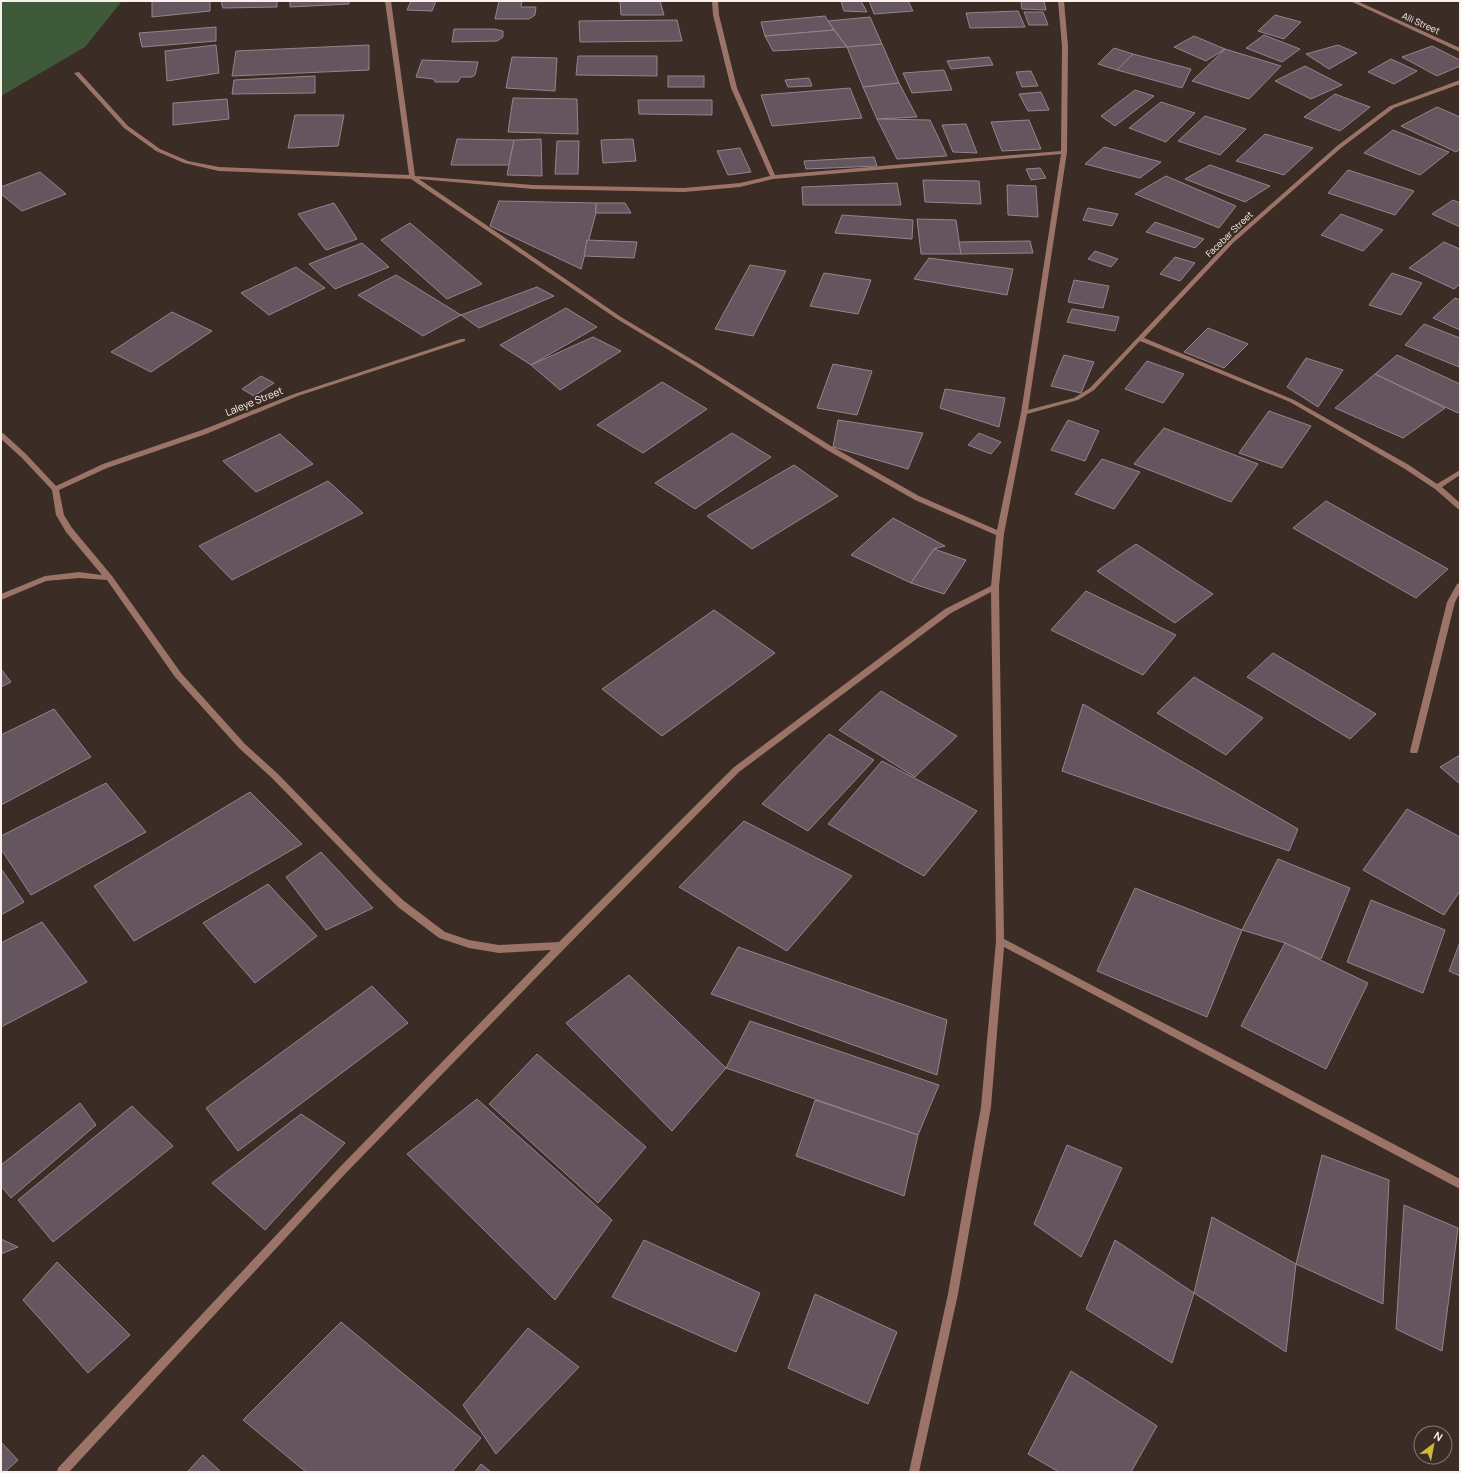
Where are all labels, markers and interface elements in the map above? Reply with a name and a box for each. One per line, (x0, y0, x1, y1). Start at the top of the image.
street label: Alli Street (1400, 9, 1442, 37)
street label: Facebar Street (1202, 208, 1256, 260)
street label: Laleye Street (223, 383, 285, 419)
north arrow (1413, 1425, 1453, 1465)
text: N (1431, 1428, 1446, 1445)

